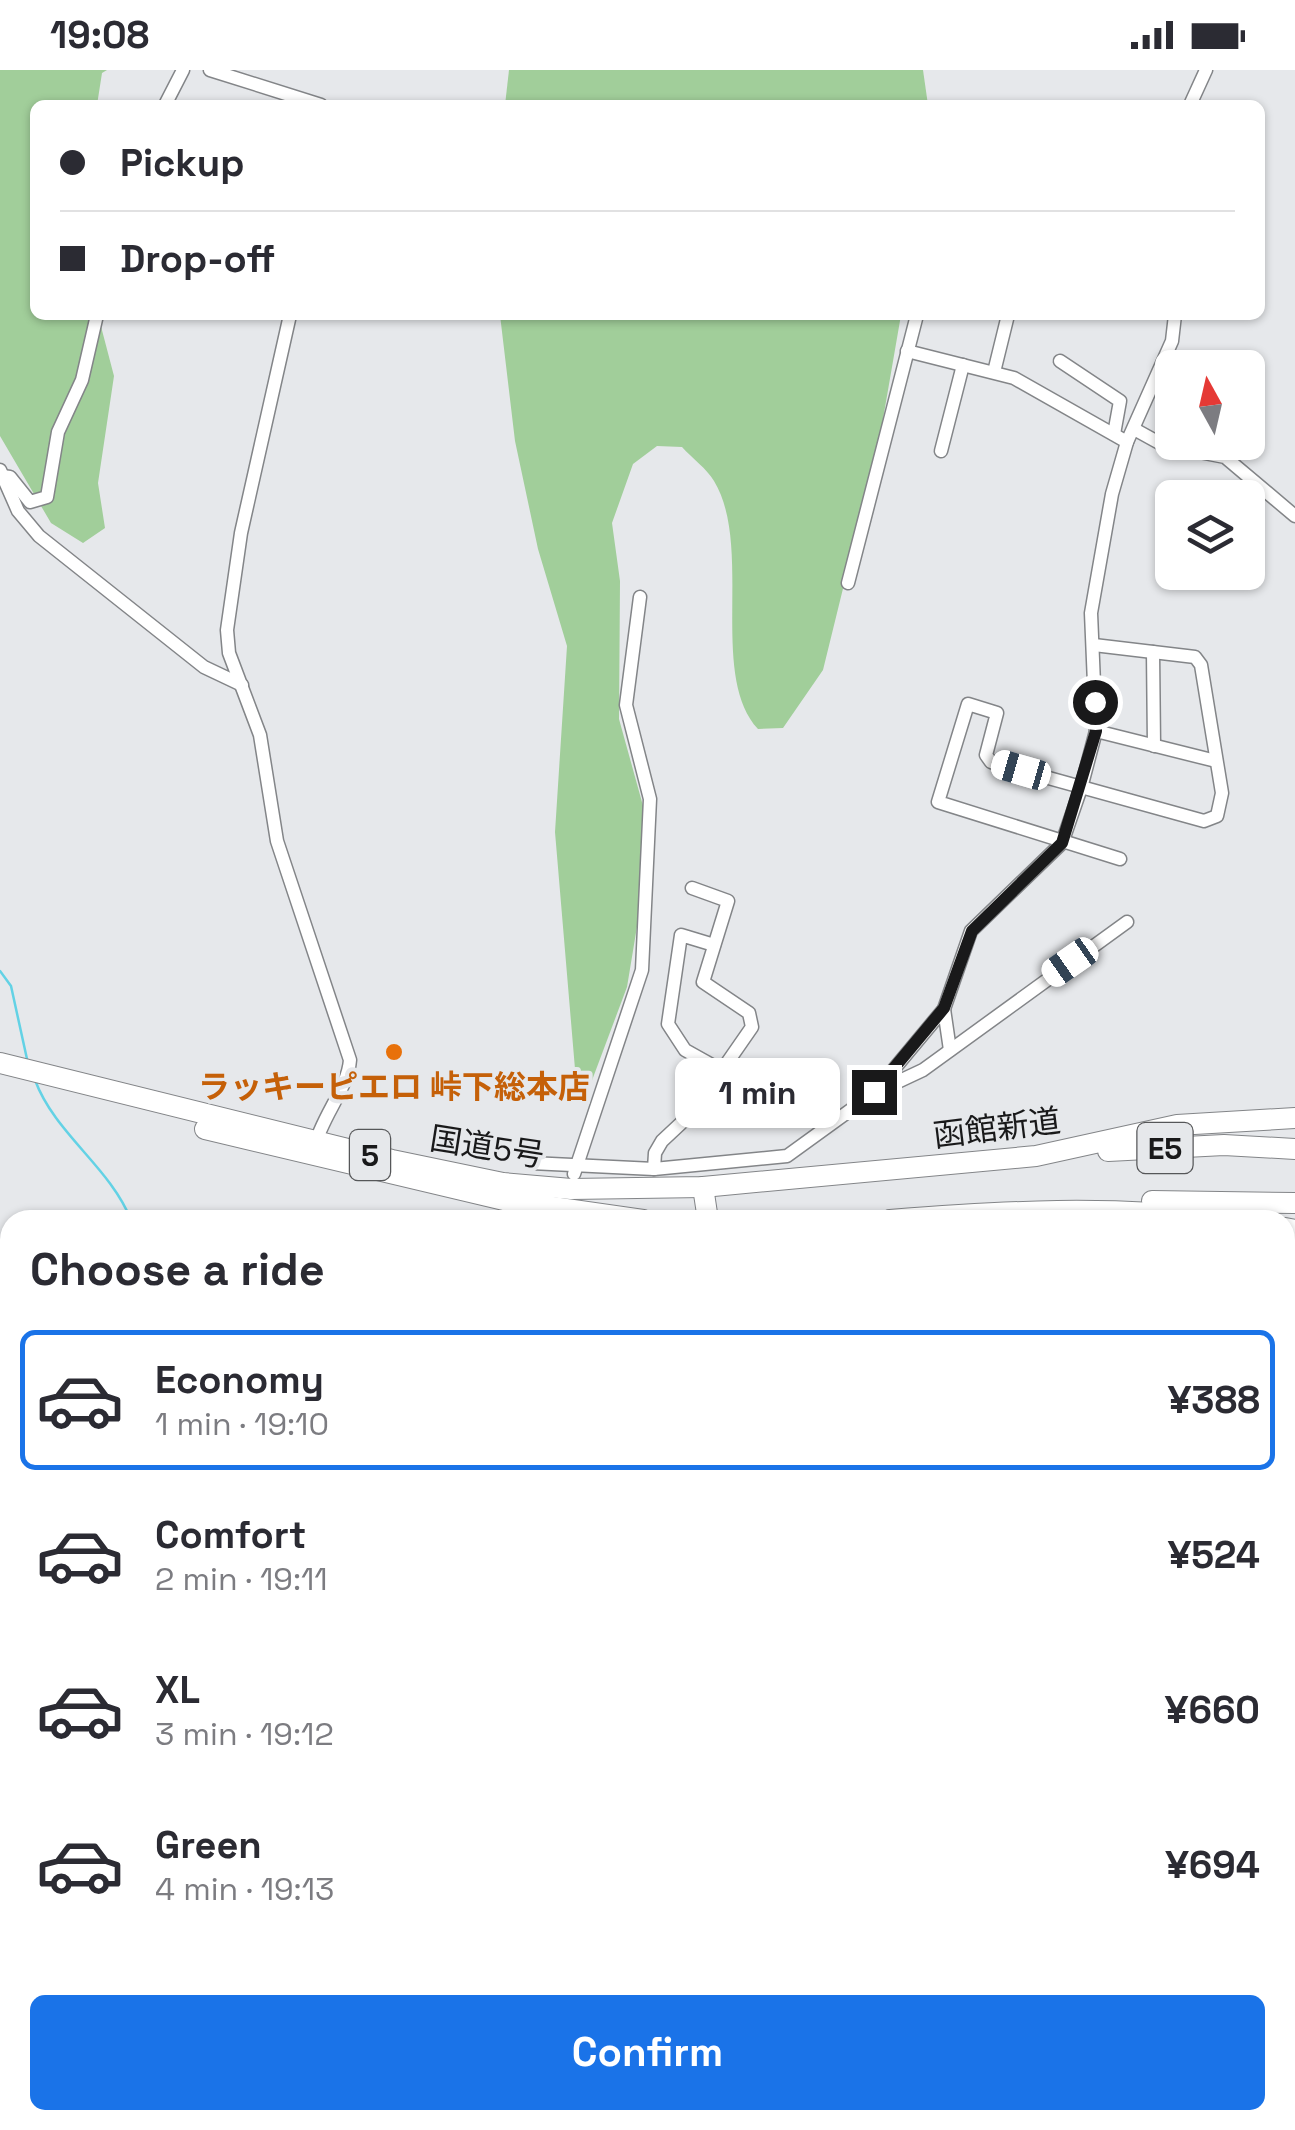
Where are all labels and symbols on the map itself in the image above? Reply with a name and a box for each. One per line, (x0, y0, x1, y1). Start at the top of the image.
north arrow (1155, 350, 1265, 460)
route start (1073, 680, 1118, 725)
car (988, 747, 1054, 793)
car (1037, 933, 1103, 991)
marker: ラッキーピエロ 峠下総本店 (383, 1041, 405, 1063)
callout: 1 min (674, 1057, 839, 1127)
place label: ラッキーピエロ 峠下総本店 (198, 1067, 590, 1107)
route end (852, 1070, 897, 1115)
street label: 函館新道 (931, 1100, 1063, 1156)
street label: 国道5号 (427, 1118, 547, 1176)
road number: E5 (1138, 1123, 1192, 1173)
road number: 5 (350, 1130, 390, 1180)

